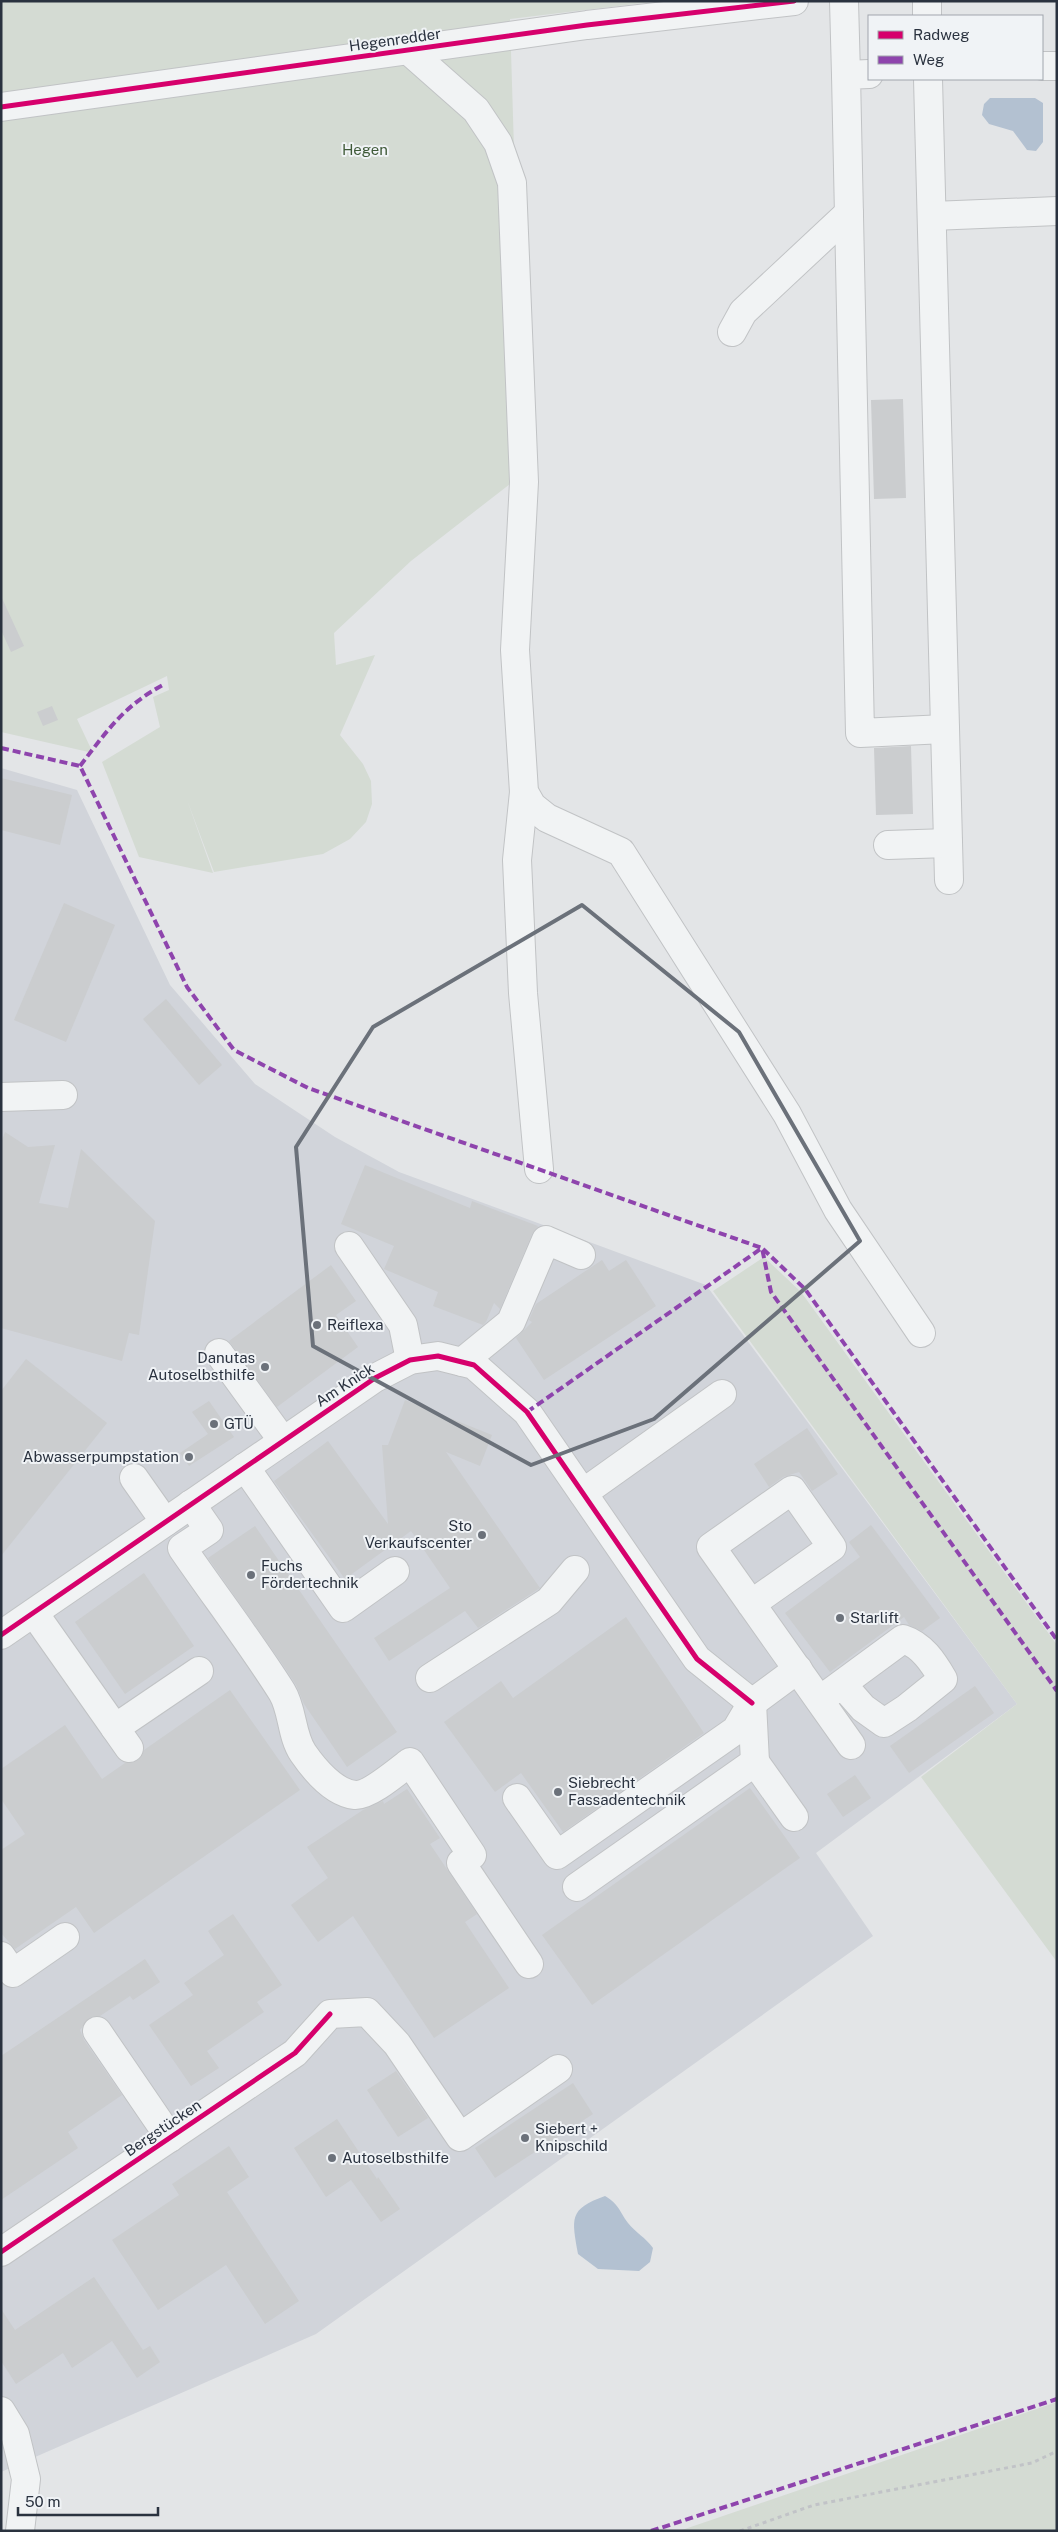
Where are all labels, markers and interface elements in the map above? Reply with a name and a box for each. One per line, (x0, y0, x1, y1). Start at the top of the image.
legend (868, 15, 1043, 80)
street label: Hegenredder (348, 25, 442, 54)
text: Radweg (913, 26, 970, 43)
text: Weg (913, 51, 944, 68)
park label: Hegen (342, 141, 388, 158)
place label: Reiflexa (327, 1316, 384, 1333)
marker: Reiflexa (311, 1319, 323, 1331)
place label: Danutas Autoselbsthilfe (148, 1349, 255, 1383)
street label: Am Knick (312, 1359, 377, 1410)
marker: Danutas Autoselbsthilfe (259, 1361, 271, 1373)
place label: GTÜ (224, 1414, 254, 1432)
marker: GTÜ (208, 1418, 220, 1430)
place label: Abwasserpumpstation (23, 1448, 179, 1465)
marker: Abwasserpumpstation (183, 1451, 195, 1463)
place label: Sto Verkaufscenter (365, 1517, 472, 1551)
marker: Sto Verkaufscenter (476, 1529, 488, 1541)
place label: Fuchs Fördertechnik (261, 1557, 359, 1591)
marker: Fuchs Fördertechnik (245, 1569, 257, 1581)
place label: Starlift (850, 1609, 899, 1626)
marker: Starlift (834, 1612, 846, 1624)
place label: Siebrecht Fassadentechnik (568, 1774, 686, 1808)
marker: Siebrecht Fassadentechnik (552, 1786, 564, 1798)
street label: Bergstücken (121, 2096, 204, 2159)
place label: Siebert + Knipschild (535, 2120, 608, 2154)
marker: Siebert + Knipschild (519, 2132, 531, 2144)
place label: Autoselbsthilfe (342, 2149, 449, 2166)
marker: Autoselbsthilfe (326, 2152, 338, 2164)
scale bar (18, 2484, 158, 2516)
text: 50 m (25, 2493, 60, 2510)

